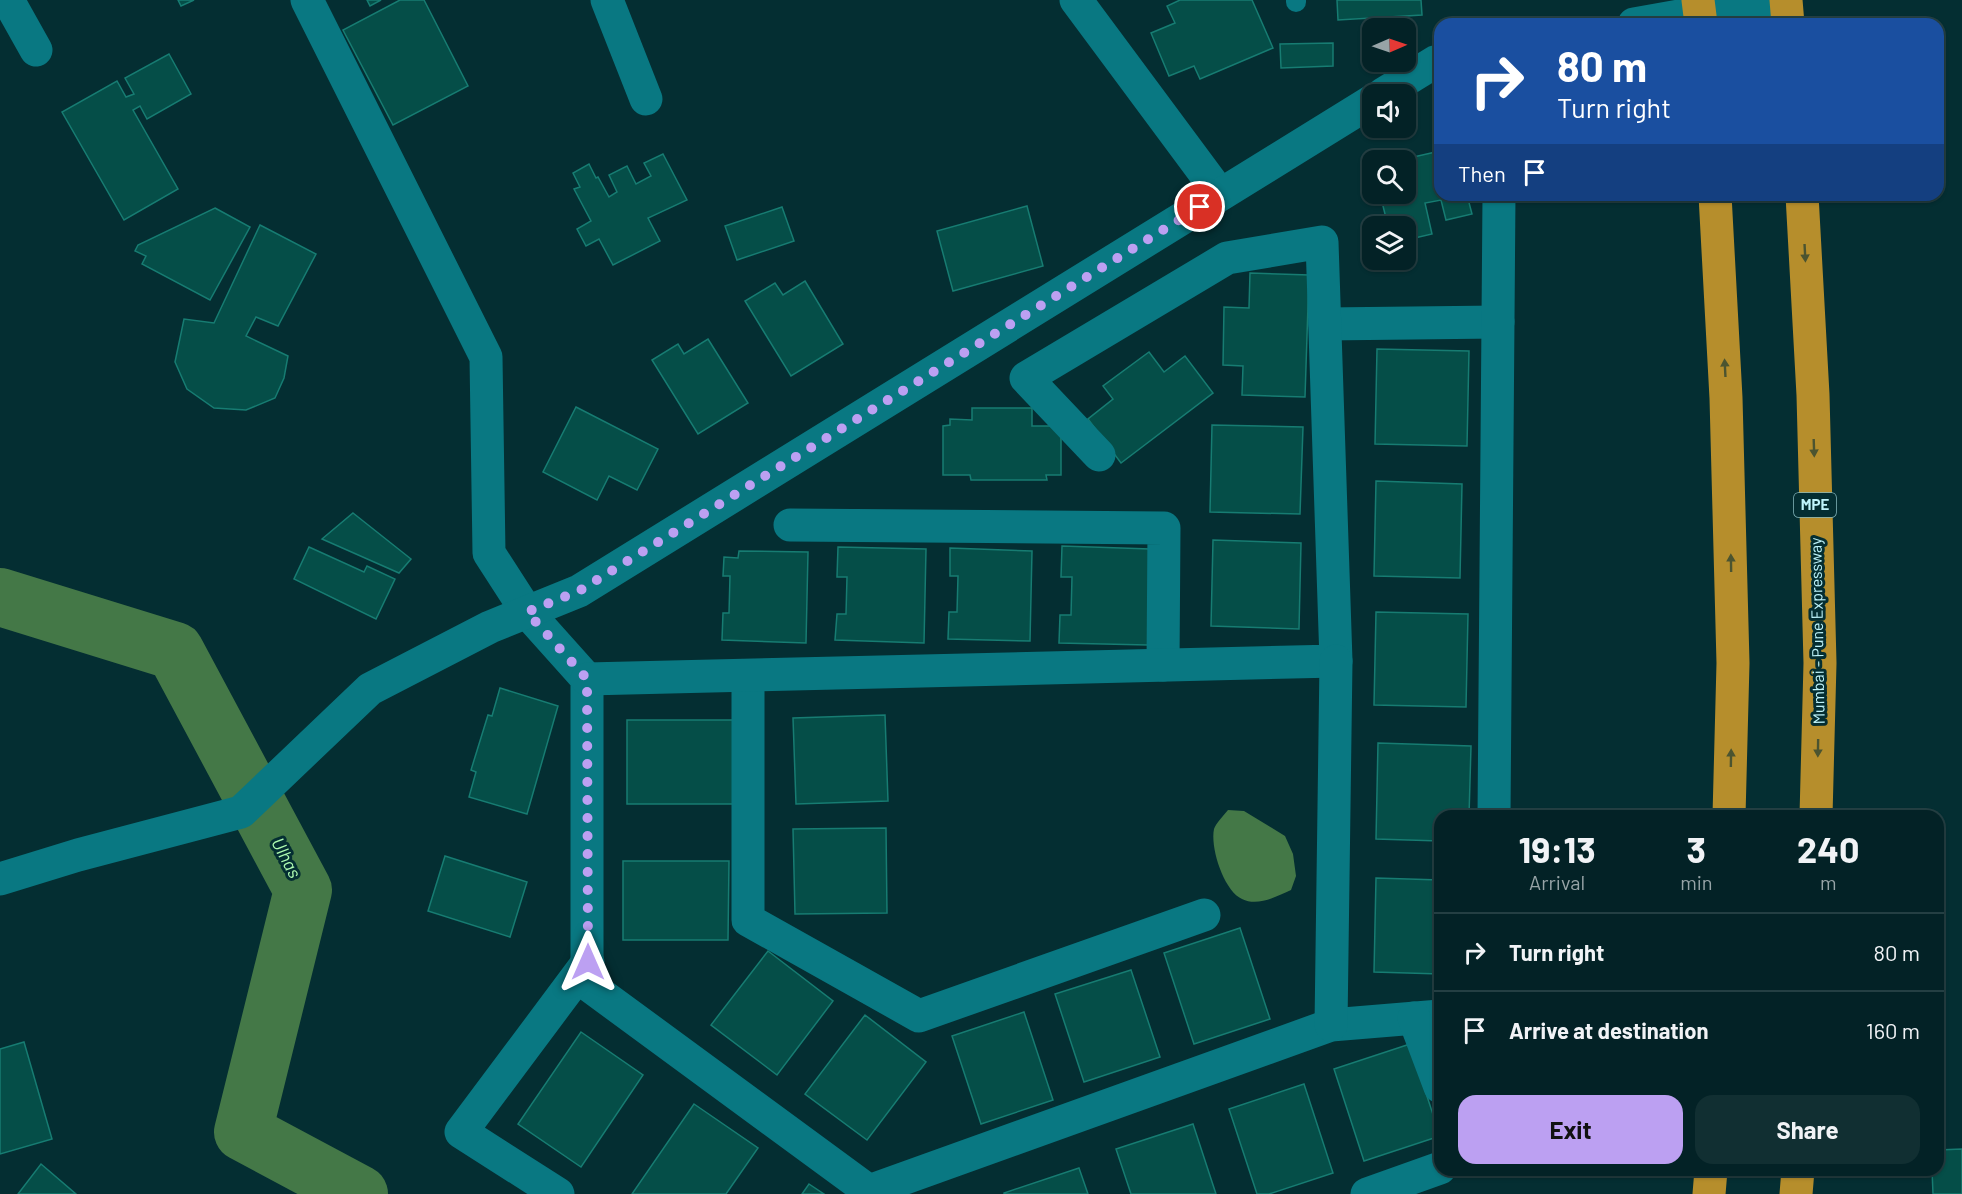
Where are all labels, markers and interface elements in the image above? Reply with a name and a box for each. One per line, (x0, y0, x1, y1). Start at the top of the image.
north arrow (1362, 18, 1416, 72)
map controls (1362, 18, 1416, 270)
text: 80 m (1557, 40, 1647, 90)
icon: right (1458, 42, 1536, 120)
button: sound (1362, 84, 1416, 138)
text: Turn right (1557, 91, 1671, 123)
button: search (1362, 150, 1416, 204)
icon: arrive (1518, 156, 1551, 189)
text: Then (1458, 160, 1506, 186)
pin (1174, 181, 1225, 232)
icon: arrive (1183, 190, 1216, 223)
button: layers (1362, 216, 1416, 270)
one-way arrow (1800, 244, 1809, 263)
one-way arrow (1720, 358, 1729, 377)
one-way arrow (1809, 439, 1819, 458)
road number: MPE (1794, 493, 1836, 517)
street label: Mumbai - Pune Expressway (1805, 537, 1828, 725)
one-way arrow (1726, 553, 1735, 572)
one-way arrow (1813, 739, 1822, 758)
one-way arrow (1726, 748, 1735, 767)
text: 19:13 (1518, 827, 1596, 870)
text: 3 (1687, 827, 1706, 870)
text: 240 (1797, 827, 1860, 870)
water label: Ulhas (267, 834, 307, 882)
text: Arrival (1529, 870, 1585, 894)
text: min (1680, 870, 1713, 894)
text: m (1820, 870, 1837, 894)
position arrow (556, 930, 620, 994)
icon: right (1458, 936, 1491, 969)
text: Turn right (1509, 939, 1604, 965)
text: 80 m (1874, 939, 1920, 965)
icon: arrive (1458, 1014, 1491, 1047)
text: Arrive at destination (1509, 1017, 1708, 1043)
text: 160 m (1866, 1017, 1920, 1043)
button: Exit (1458, 1095, 1683, 1164)
button: Share (1695, 1095, 1920, 1164)

